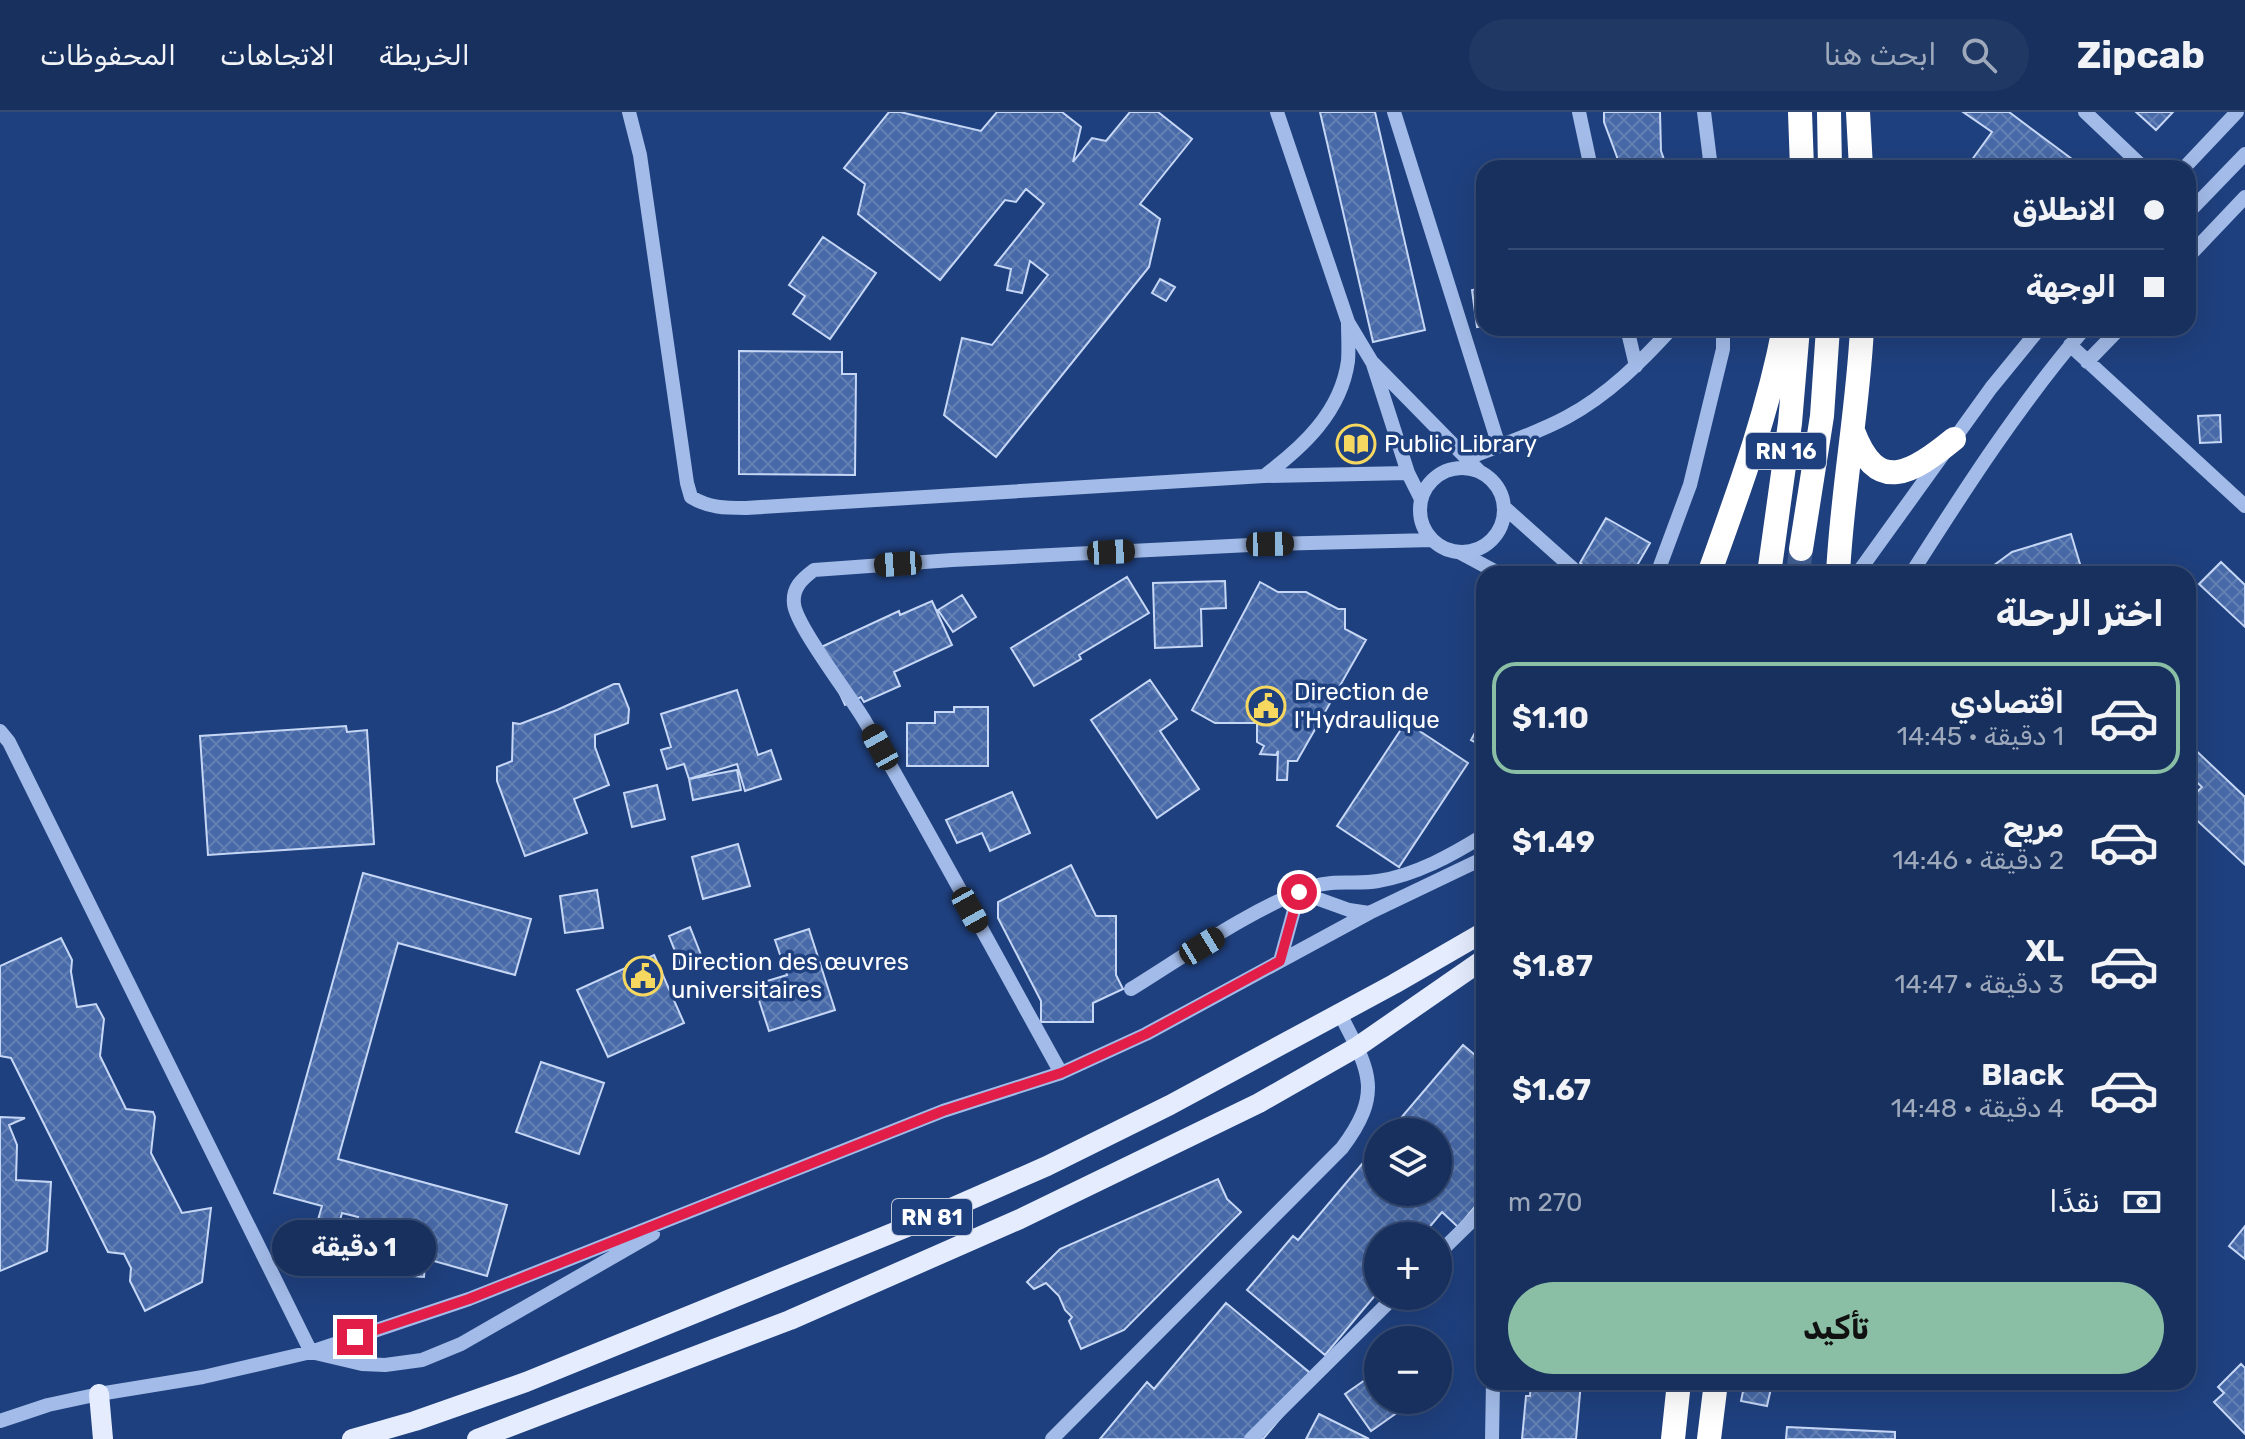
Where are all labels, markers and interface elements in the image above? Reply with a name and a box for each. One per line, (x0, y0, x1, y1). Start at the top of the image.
search box (1469, 19, 2029, 91)
text: Zipcab (2077, 32, 2205, 78)
icon: search (1957, 33, 2001, 77)
text: ابحث هنا (1823, 37, 1937, 73)
text: المحفوظات (40, 39, 176, 72)
text: الاتجاهات (220, 39, 335, 72)
text: الخريطة (379, 39, 470, 72)
text: الانطلاق (2012, 192, 2116, 228)
text: الوجهة (2026, 269, 2116, 305)
library icon: Public Library (1335, 423, 1377, 465)
place label: Public Library (1384, 430, 1537, 458)
road number: RN 16 (1746, 433, 1826, 469)
car (1246, 532, 1294, 556)
car (1086, 539, 1136, 565)
car (873, 550, 923, 578)
text: اختر الرحلة (1996, 592, 2164, 635)
place label: Direction de l'Hydraulique (1294, 678, 1440, 734)
icon: car (2088, 682, 2160, 754)
public building icon: Direction de l'Hydraulique (1245, 685, 1287, 727)
text: اقتصادي (1950, 685, 2064, 721)
text: $1.10 (1512, 700, 1589, 736)
car (858, 720, 902, 774)
text: 1 دقيقة · 14:45 (1897, 721, 2064, 752)
icon: car (2088, 806, 2160, 878)
text: مريح (2003, 809, 2064, 845)
text: $1.49 (1512, 824, 1595, 860)
text: 2 دقيقة · 14:46 (1892, 845, 2064, 876)
route start (1281, 874, 1317, 910)
car (948, 883, 992, 937)
car (1175, 923, 1229, 969)
icon: car (2088, 930, 2160, 1002)
text: XL (2025, 933, 2064, 969)
place label: Direction des œuvres universitaires (671, 948, 909, 1004)
text: $1.87 (1512, 948, 1593, 984)
public building icon: Direction des œuvres universitaires (622, 955, 664, 997)
text: 3 دقيقة · 14:47 (1894, 969, 2064, 1000)
icon: car (2088, 1054, 2160, 1126)
text: Black (1981, 1057, 2064, 1093)
text: $1.67 (1512, 1072, 1591, 1108)
text: 4 دقيقة · 14:48 (1891, 1093, 2064, 1124)
map controls (1364, 1118, 1452, 1414)
button: layers (1364, 1118, 1452, 1206)
icon: cash (2120, 1180, 2164, 1224)
text: نقدًا (2049, 1184, 2100, 1220)
text: 270 m (1508, 1187, 1583, 1218)
road number: RN 81 (892, 1199, 972, 1235)
callout: 1 دقيقة (273, 1221, 437, 1277)
button: + (1364, 1222, 1452, 1310)
text: 1 دقيقة (311, 1232, 397, 1263)
button: تأكيد (1508, 1282, 2164, 1374)
route end (337, 1319, 373, 1355)
button: − (1364, 1326, 1452, 1414)

